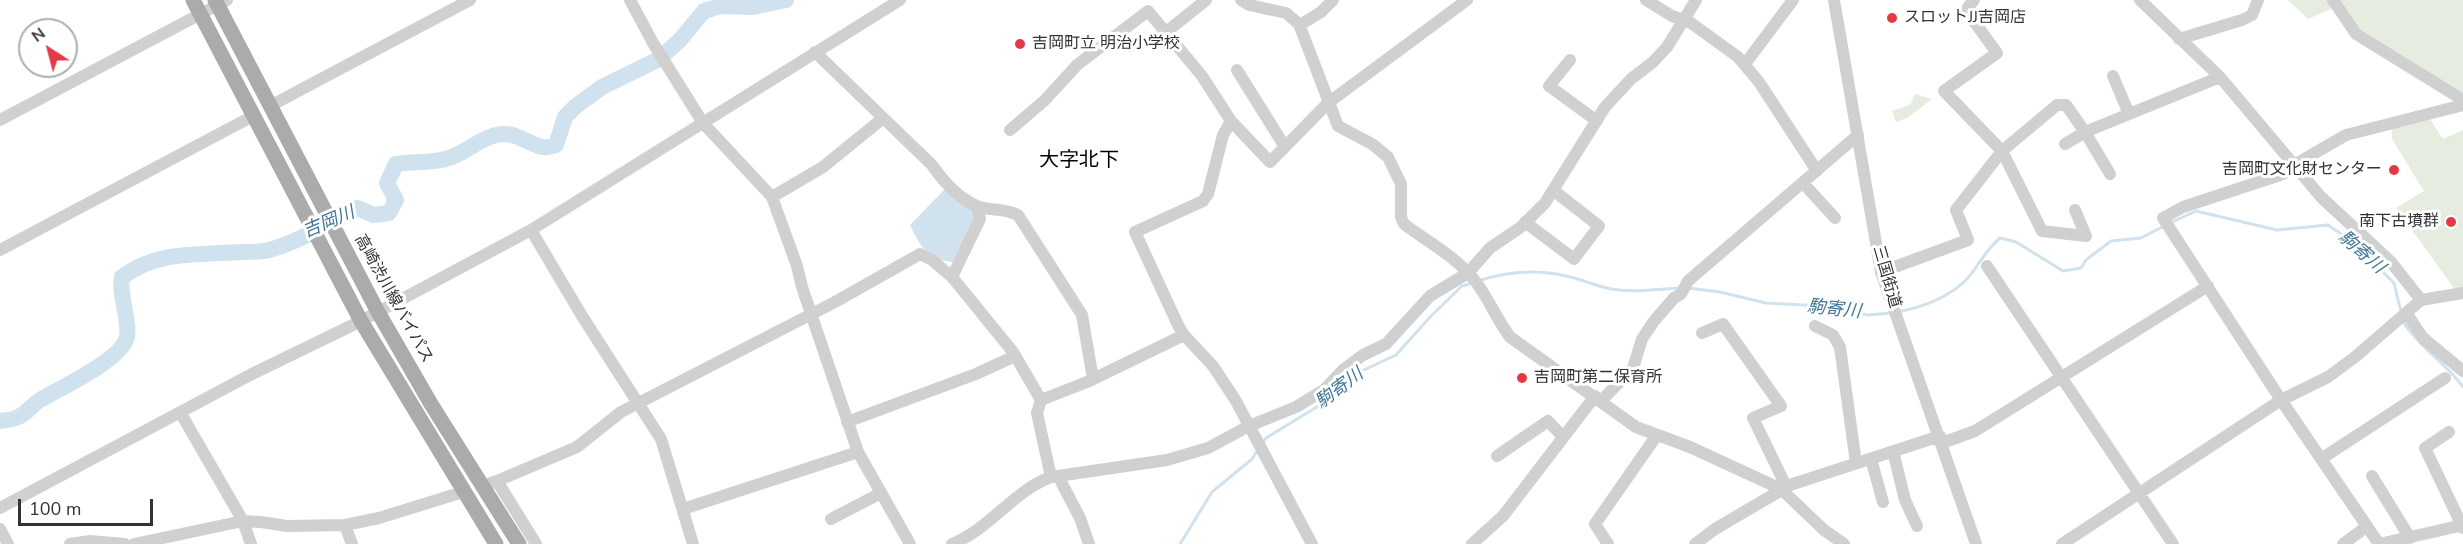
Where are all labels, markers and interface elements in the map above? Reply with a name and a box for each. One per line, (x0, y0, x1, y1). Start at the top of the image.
place label: スロットJJ吉岡店 (1904, 8, 2026, 28)
marker: スロットJJ吉岡店 (1885, 11, 1899, 25)
north arrow (18, 18, 78, 78)
text: N (27, 23, 50, 47)
place label: 吉岡町立 明治小学校 (1032, 34, 1180, 54)
marker: 吉岡町立 明治小学校 (1013, 37, 1027, 51)
district label: 大字北下 (1039, 149, 1119, 173)
place label: 吉岡町文化財センター (2222, 160, 2382, 180)
marker: 吉岡町文化財センター (2387, 163, 2401, 177)
water label: 吉岡川 (300, 203, 358, 243)
place label: 南下古墳群 (2359, 212, 2439, 232)
marker: 南下古墳群 (2444, 215, 2458, 229)
water label: 駒寄川 (2334, 227, 2388, 279)
street label: 高崎渋川線バイパス (350, 231, 436, 367)
street label: 三国街道 (1868, 244, 1904, 310)
water label: 駒寄川 (1806, 296, 1862, 324)
water label: 駒寄川 (1312, 364, 1368, 414)
place label: 吉岡町第二保育所 (1534, 368, 1662, 388)
marker: 吉岡町第二保育所 (1515, 371, 1529, 385)
scale bar (21, 487, 156, 525)
text: 100 m (29, 497, 81, 521)

